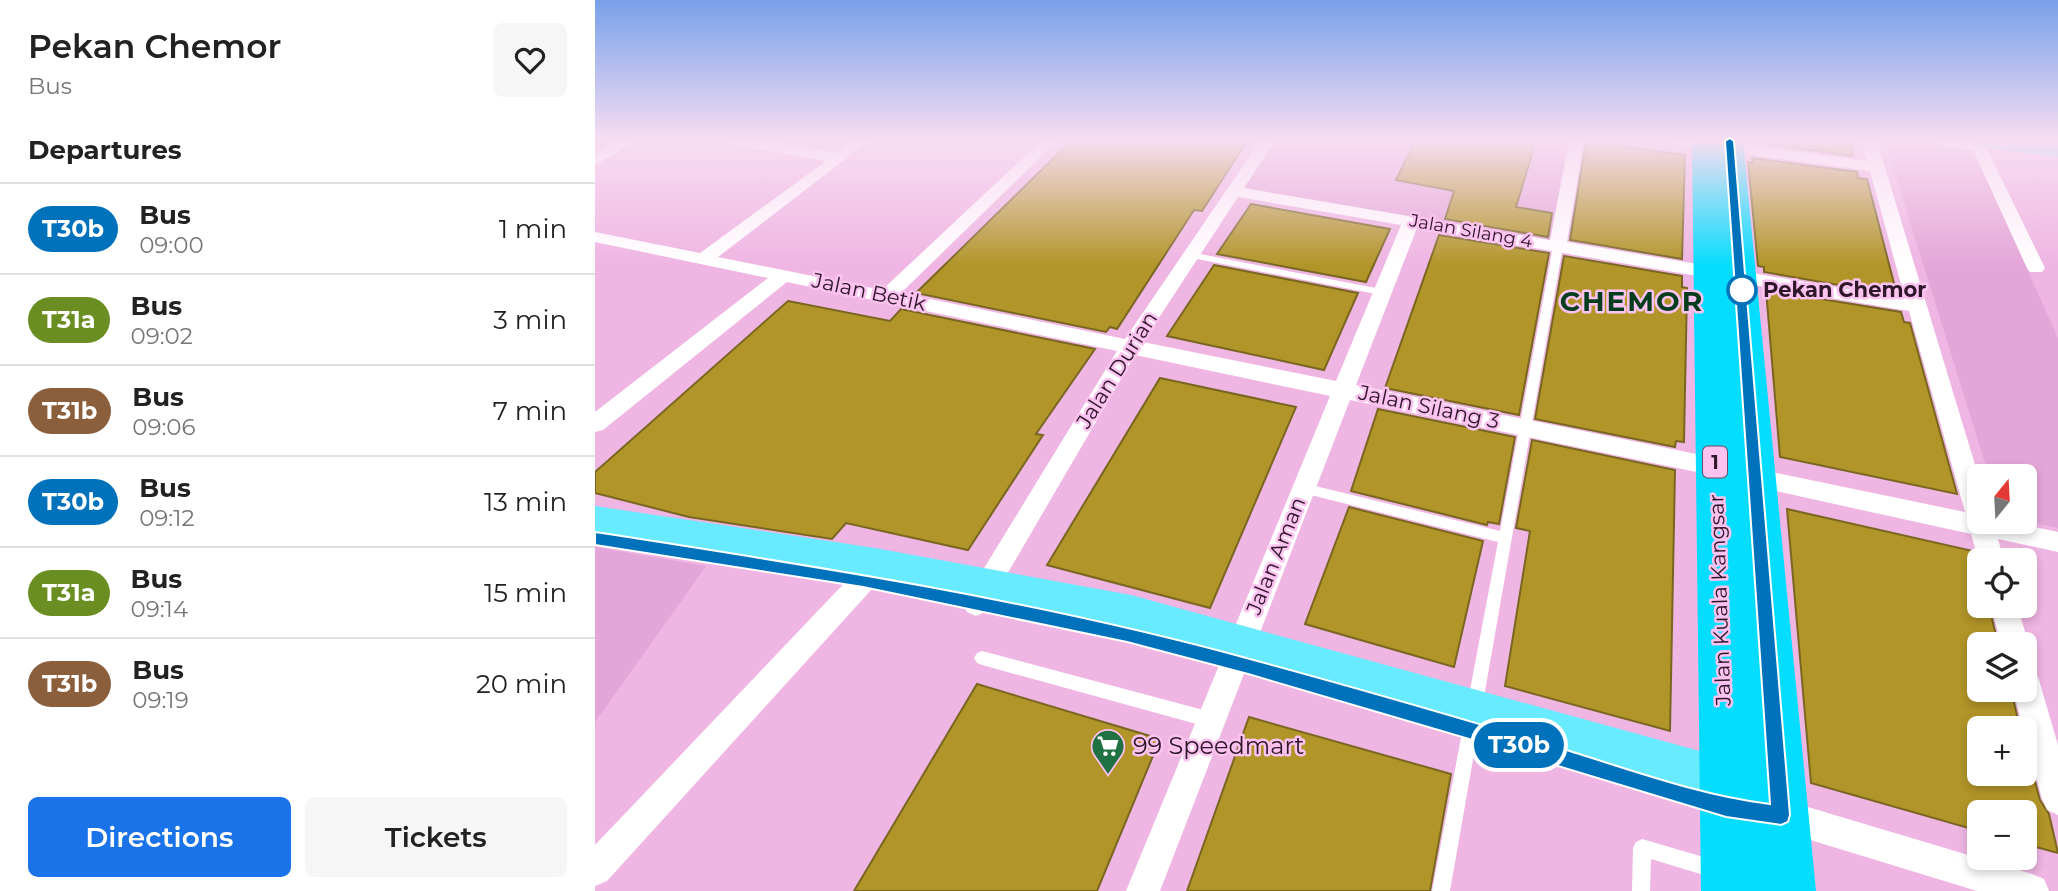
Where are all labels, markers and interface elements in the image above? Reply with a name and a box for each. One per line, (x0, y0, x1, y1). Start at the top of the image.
button: heart (493, 23, 567, 97)
text: Pekan Chemor (28, 26, 281, 66)
text: Bus (28, 72, 72, 100)
text: Departures (28, 134, 182, 166)
text: Bus (139, 199, 191, 231)
street label: Jalan Silang 4 (1407, 209, 1534, 253)
text: 1 min (499, 213, 567, 245)
text: T30b (42, 214, 104, 243)
text: 09:00 (139, 231, 204, 259)
street label: Jalan Betik (809, 267, 929, 316)
marker: Pekan Chemor (1727, 275, 1757, 305)
place label: Pekan Chemor (1763, 277, 1926, 302)
district label: CHEMOR (1560, 284, 1704, 318)
text: Bus (131, 290, 182, 322)
text: 3 min (493, 304, 567, 336)
text: T31a (42, 305, 96, 334)
street label: Jalan Durian (1070, 307, 1162, 433)
text: 09:02 (131, 322, 193, 350)
street label: Jalan Silang 3 (1355, 379, 1502, 434)
text: Bus (132, 381, 184, 413)
text: 7 min (493, 395, 567, 427)
text: T31b (42, 396, 97, 425)
text: 09:06 (132, 413, 196, 441)
road number: 1 (1703, 446, 1727, 477)
north arrow (1967, 464, 2037, 534)
map controls (1967, 464, 2037, 870)
text: Bus (139, 472, 191, 504)
text: 13 min (484, 486, 567, 518)
text: T30b (42, 487, 104, 516)
street label: Jalan Aman (1240, 493, 1310, 619)
street label: Jalan Kuala Kangsar (1703, 494, 1736, 707)
text: 09:12 (139, 504, 195, 532)
button: locate (1967, 548, 2037, 618)
text: Bus (131, 563, 182, 595)
text: 15 min (484, 577, 567, 609)
text: T31a (42, 578, 96, 607)
text: 09:14 (131, 595, 188, 623)
button: layers (1967, 632, 2037, 702)
text: Bus (132, 654, 184, 686)
text: 20 min (476, 668, 567, 700)
text: T31b (42, 669, 97, 698)
text: 09:19 (132, 686, 189, 714)
button: + (1967, 716, 2037, 786)
line badge: T30b (1470, 722, 1568, 768)
supermarket icon: 99 Speedmart (1089, 727, 1127, 776)
text: T30b (1488, 730, 1550, 759)
place label: 99 Speedmart (1133, 731, 1304, 760)
button: Directions (28, 797, 291, 877)
button: Tickets (305, 797, 567, 877)
button: − (1967, 800, 2037, 870)

